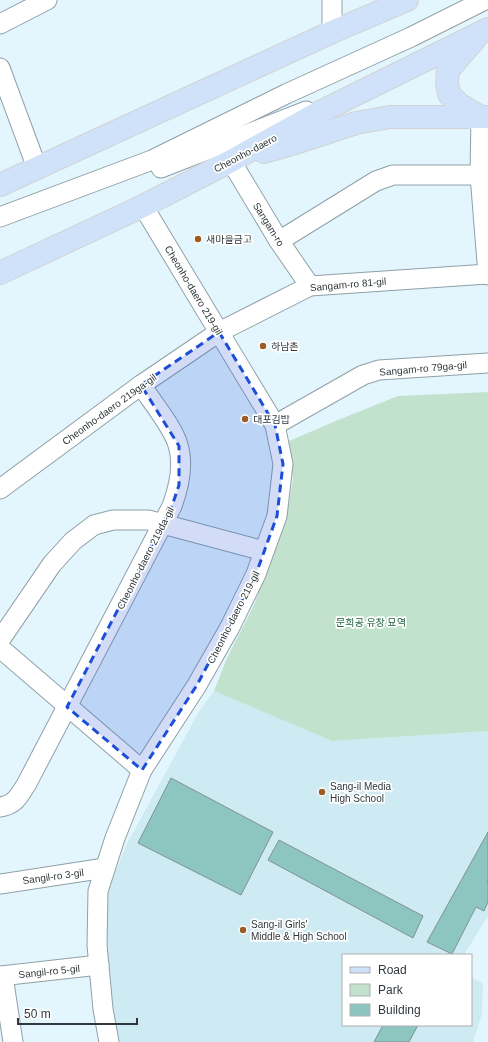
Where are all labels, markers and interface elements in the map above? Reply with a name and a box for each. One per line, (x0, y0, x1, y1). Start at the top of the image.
street label: Cheonho-daero (212, 132, 279, 175)
street label: Sangam-ro (251, 200, 287, 249)
marker: 새마을금고 (193, 234, 203, 244)
place label: 새마을금고 (206, 234, 252, 245)
street label: Cheonho-daero 219-gil (163, 244, 225, 337)
street label: Sangam-ro 81-gil (309, 276, 387, 293)
marker: 하남촌 (258, 341, 268, 351)
place label: 하남촌 (271, 341, 299, 352)
street label: Sangam-ro 79ga-gil (379, 359, 467, 378)
street label: Cheonho-daero 219ga-gil (60, 372, 158, 447)
marker: 대포김밥 (240, 414, 250, 424)
place label: 대포김밥 (253, 414, 291, 425)
street label: Cheonho-daero 219da-gil (115, 505, 176, 611)
street label: Cheonho-daero 219-gil (205, 569, 262, 665)
park label: 문희공 유창 묘역 (336, 617, 406, 628)
place label: Sang-il Media High School (330, 781, 392, 804)
marker: Sang-il Media High School (317, 787, 327, 797)
street label: Sangil-ro 3-gil (22, 867, 84, 886)
place label: Sang-il Girls' Middle & High School (251, 919, 347, 942)
marker: Sang-il Girls' Middle & High School (238, 925, 248, 935)
legend (342, 954, 472, 1026)
street label: Sangil-ro 5-gil (18, 963, 80, 980)
text: Road (378, 963, 407, 977)
text: Park (378, 983, 404, 997)
scale bar (18, 1000, 137, 1026)
text: Building (378, 1003, 421, 1017)
text: 50 m (24, 1007, 51, 1021)

